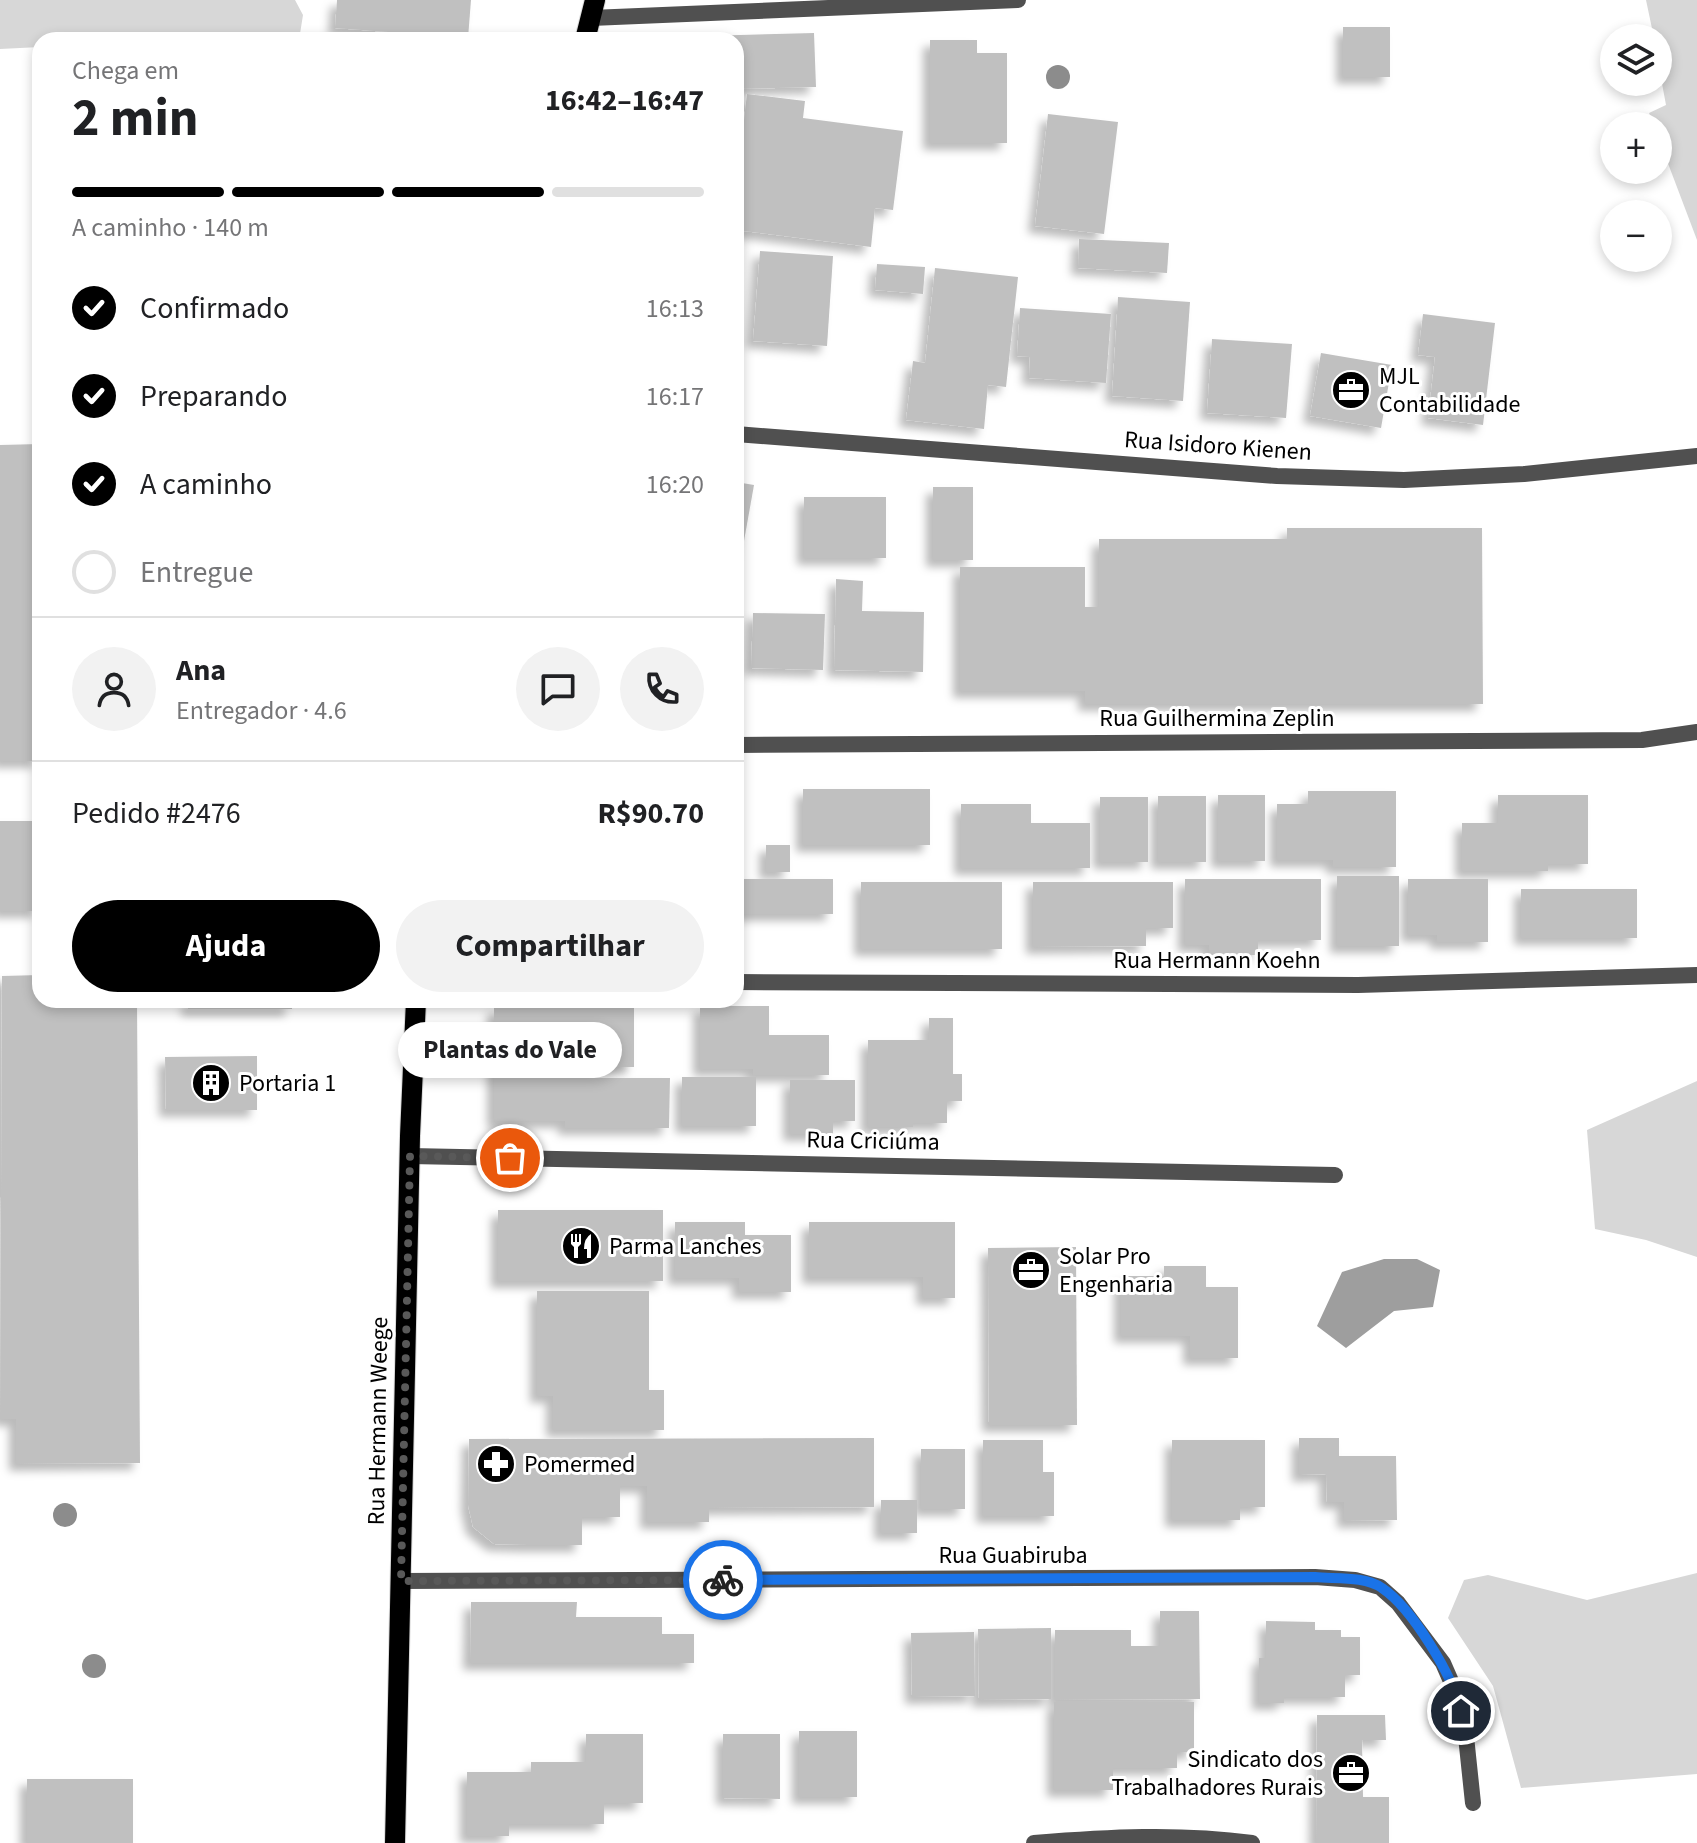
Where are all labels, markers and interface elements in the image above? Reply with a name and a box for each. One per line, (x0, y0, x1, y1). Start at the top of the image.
map controls (1600, 24, 1672, 272)
button: layers (1600, 24, 1672, 96)
text: Chega em (72, 52, 179, 89)
text: 16:42–16:47 (545, 79, 704, 122)
text: 2 min (72, 82, 199, 156)
button: + (1600, 112, 1672, 184)
button: − (1600, 200, 1672, 272)
text: A caminho · 140 m (72, 209, 269, 246)
icon: check (72, 286, 116, 330)
text: Confirmado (140, 287, 289, 330)
text: 16:13 (646, 290, 704, 327)
place label: MJL Contabilidade (1379, 359, 1520, 422)
office icon: MJL Contabilidade (1330, 369, 1372, 411)
icon: check (72, 374, 116, 418)
text: Preparando (140, 375, 287, 418)
text: 16:17 (646, 378, 704, 415)
street label: Rua Isidoro Kienen (1123, 422, 1313, 470)
icon: check (72, 462, 116, 506)
text: A caminho (140, 463, 272, 506)
text: 16:20 (646, 466, 704, 503)
text: Entregue (140, 551, 253, 594)
button: person (72, 647, 156, 731)
button: chat (516, 647, 600, 731)
button: phone (620, 647, 704, 731)
text: Ana (176, 649, 226, 692)
text: Entregador · 4.6 (176, 692, 347, 729)
street label: Rua Guilhermina Zeplin (1099, 701, 1335, 736)
text: Pedido #2476 (72, 792, 241, 835)
text: R$90.70 (597, 792, 704, 835)
button: Ajuda (72, 900, 380, 992)
button: Compartilhar (396, 900, 704, 992)
street label: Rua Hermann Koehn (1113, 943, 1321, 978)
callout: Plantas do Vale (398, 1022, 622, 1078)
text: Plantas do Vale (423, 1031, 597, 1068)
building icon: Portaria 1 (190, 1062, 232, 1104)
place label: Portaria 1 (239, 1066, 336, 1101)
street label: Rua Criciúma (806, 1122, 940, 1160)
pin (476, 1124, 544, 1192)
icon: bag (488, 1136, 532, 1180)
restaurant icon: Parma Lanches (560, 1225, 602, 1267)
place label: Parma Lanches (609, 1229, 762, 1264)
place label: Solar Pro Engenharia (1059, 1239, 1173, 1302)
office icon: Solar Pro Engenharia (1010, 1249, 1052, 1291)
street label: Rua Hermann Weege (359, 1316, 397, 1526)
pharmacy icon: Pomermed (475, 1443, 517, 1485)
place label: Pomermed (524, 1447, 635, 1482)
street label: Rua Guabiruba (938, 1538, 1088, 1573)
courier (683, 1540, 763, 1620)
icon: bike (701, 1558, 745, 1602)
pin (1427, 1677, 1495, 1745)
icon: home (1439, 1689, 1483, 1733)
place label: Sindicato dos Trabalhadores Rurais (1111, 1742, 1323, 1805)
office icon: Sindicato dos Trabalhadores Rurais (1330, 1752, 1372, 1794)

